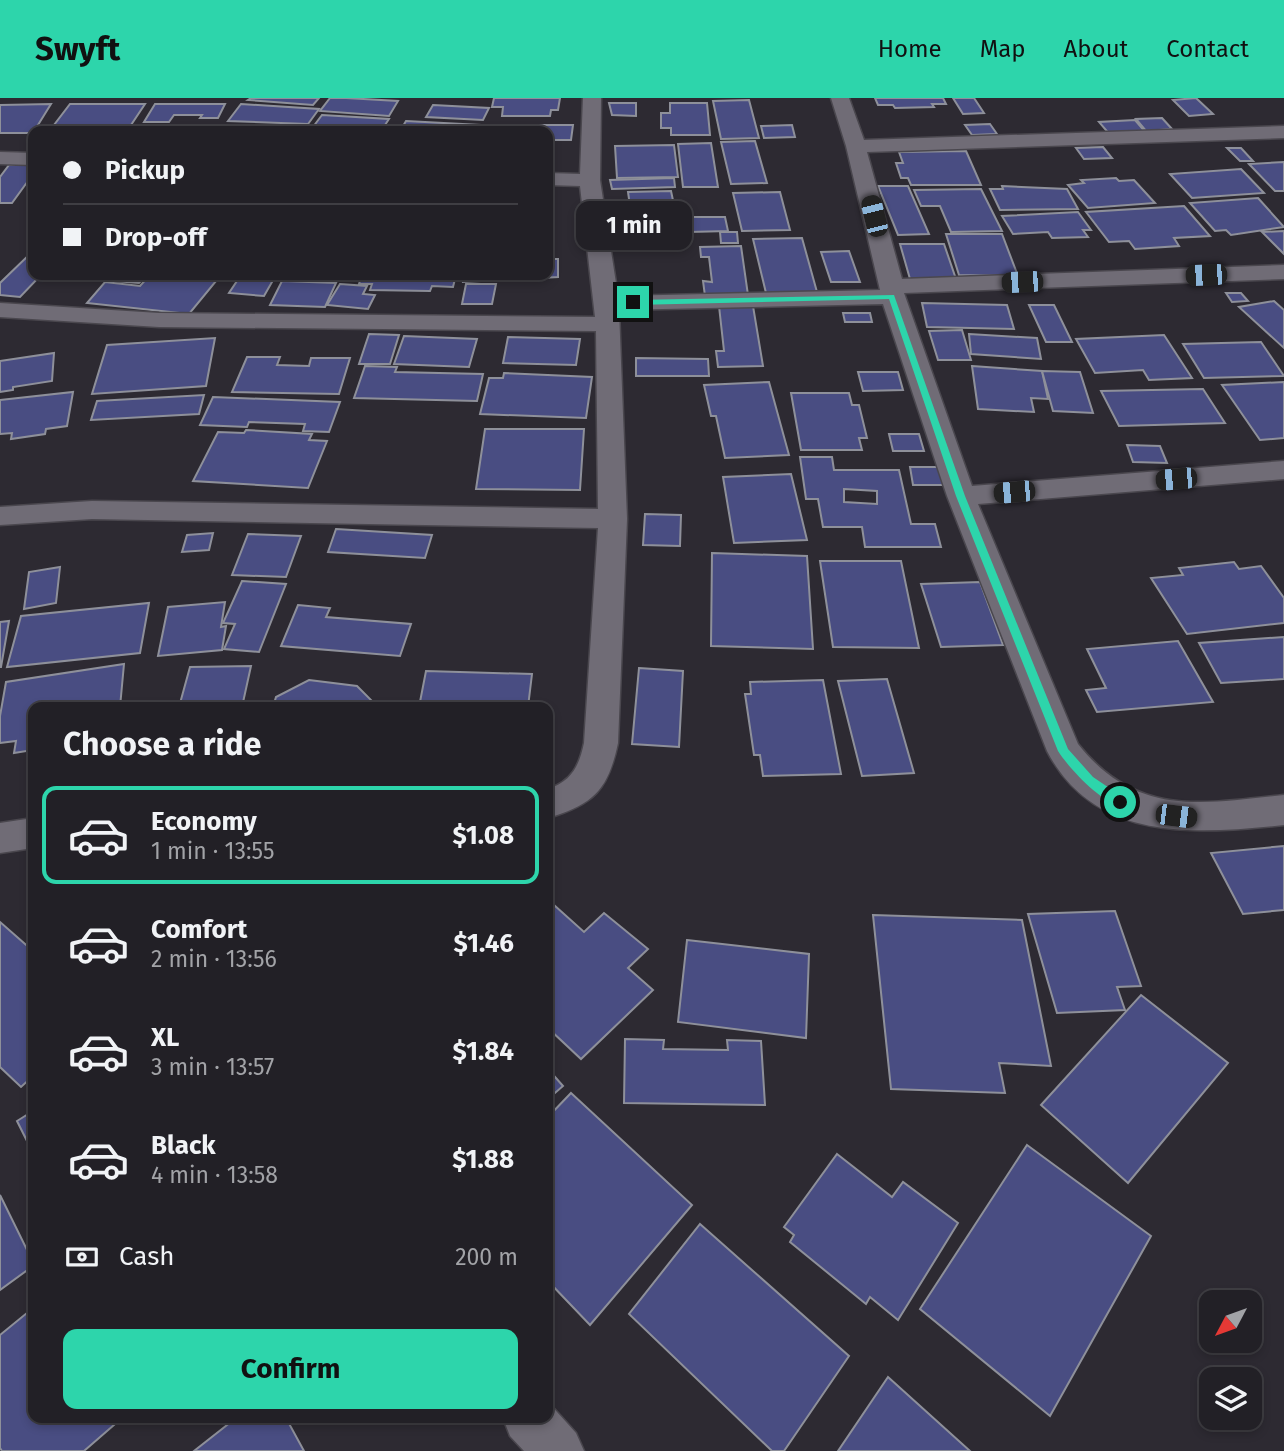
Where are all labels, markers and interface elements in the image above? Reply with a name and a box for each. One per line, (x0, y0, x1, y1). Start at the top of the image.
text: Swyft (35, 29, 120, 69)
text: Home (878, 35, 942, 63)
text: Map (980, 35, 1026, 63)
text: About (1064, 35, 1128, 63)
text: Contact (1166, 35, 1249, 63)
text: Pickup (105, 155, 185, 186)
car (859, 193, 890, 239)
callout: 1 min (575, 200, 691, 250)
text: 1 min (606, 211, 662, 239)
text: Drop-off (105, 222, 207, 253)
car (1185, 264, 1228, 286)
car (1001, 271, 1044, 293)
route end (617, 286, 649, 318)
car (1155, 467, 1198, 491)
car (993, 480, 1036, 504)
text: Choose a ride (63, 725, 261, 763)
route start (1104, 786, 1136, 818)
car (1154, 803, 1199, 829)
icon: car (67, 804, 130, 867)
text: Economy (151, 806, 257, 837)
text: $1.08 (452, 820, 514, 851)
text: 1 min · 13:55 (151, 837, 274, 865)
icon: car (67, 912, 130, 975)
text: Comfort (151, 914, 247, 945)
text: $1.46 (454, 928, 514, 959)
text: 2 min · 13:56 (151, 945, 277, 973)
icon: car (67, 1020, 130, 1083)
text: XL (151, 1022, 179, 1053)
text: $1.84 (453, 1036, 514, 1067)
text: 3 min · 13:57 (151, 1053, 274, 1081)
icon: car (67, 1128, 130, 1191)
text: Black (151, 1130, 216, 1161)
text: $1.88 (452, 1144, 514, 1175)
text: 4 min · 13:58 (151, 1161, 278, 1189)
icon: cash (63, 1238, 101, 1276)
text: Cash (119, 1241, 175, 1272)
text: 200 m (455, 1243, 518, 1271)
north arrow (1199, 1290, 1262, 1353)
map controls (1199, 1290, 1262, 1430)
button: Confirm (63, 1329, 518, 1409)
button: layers (1199, 1367, 1262, 1430)

